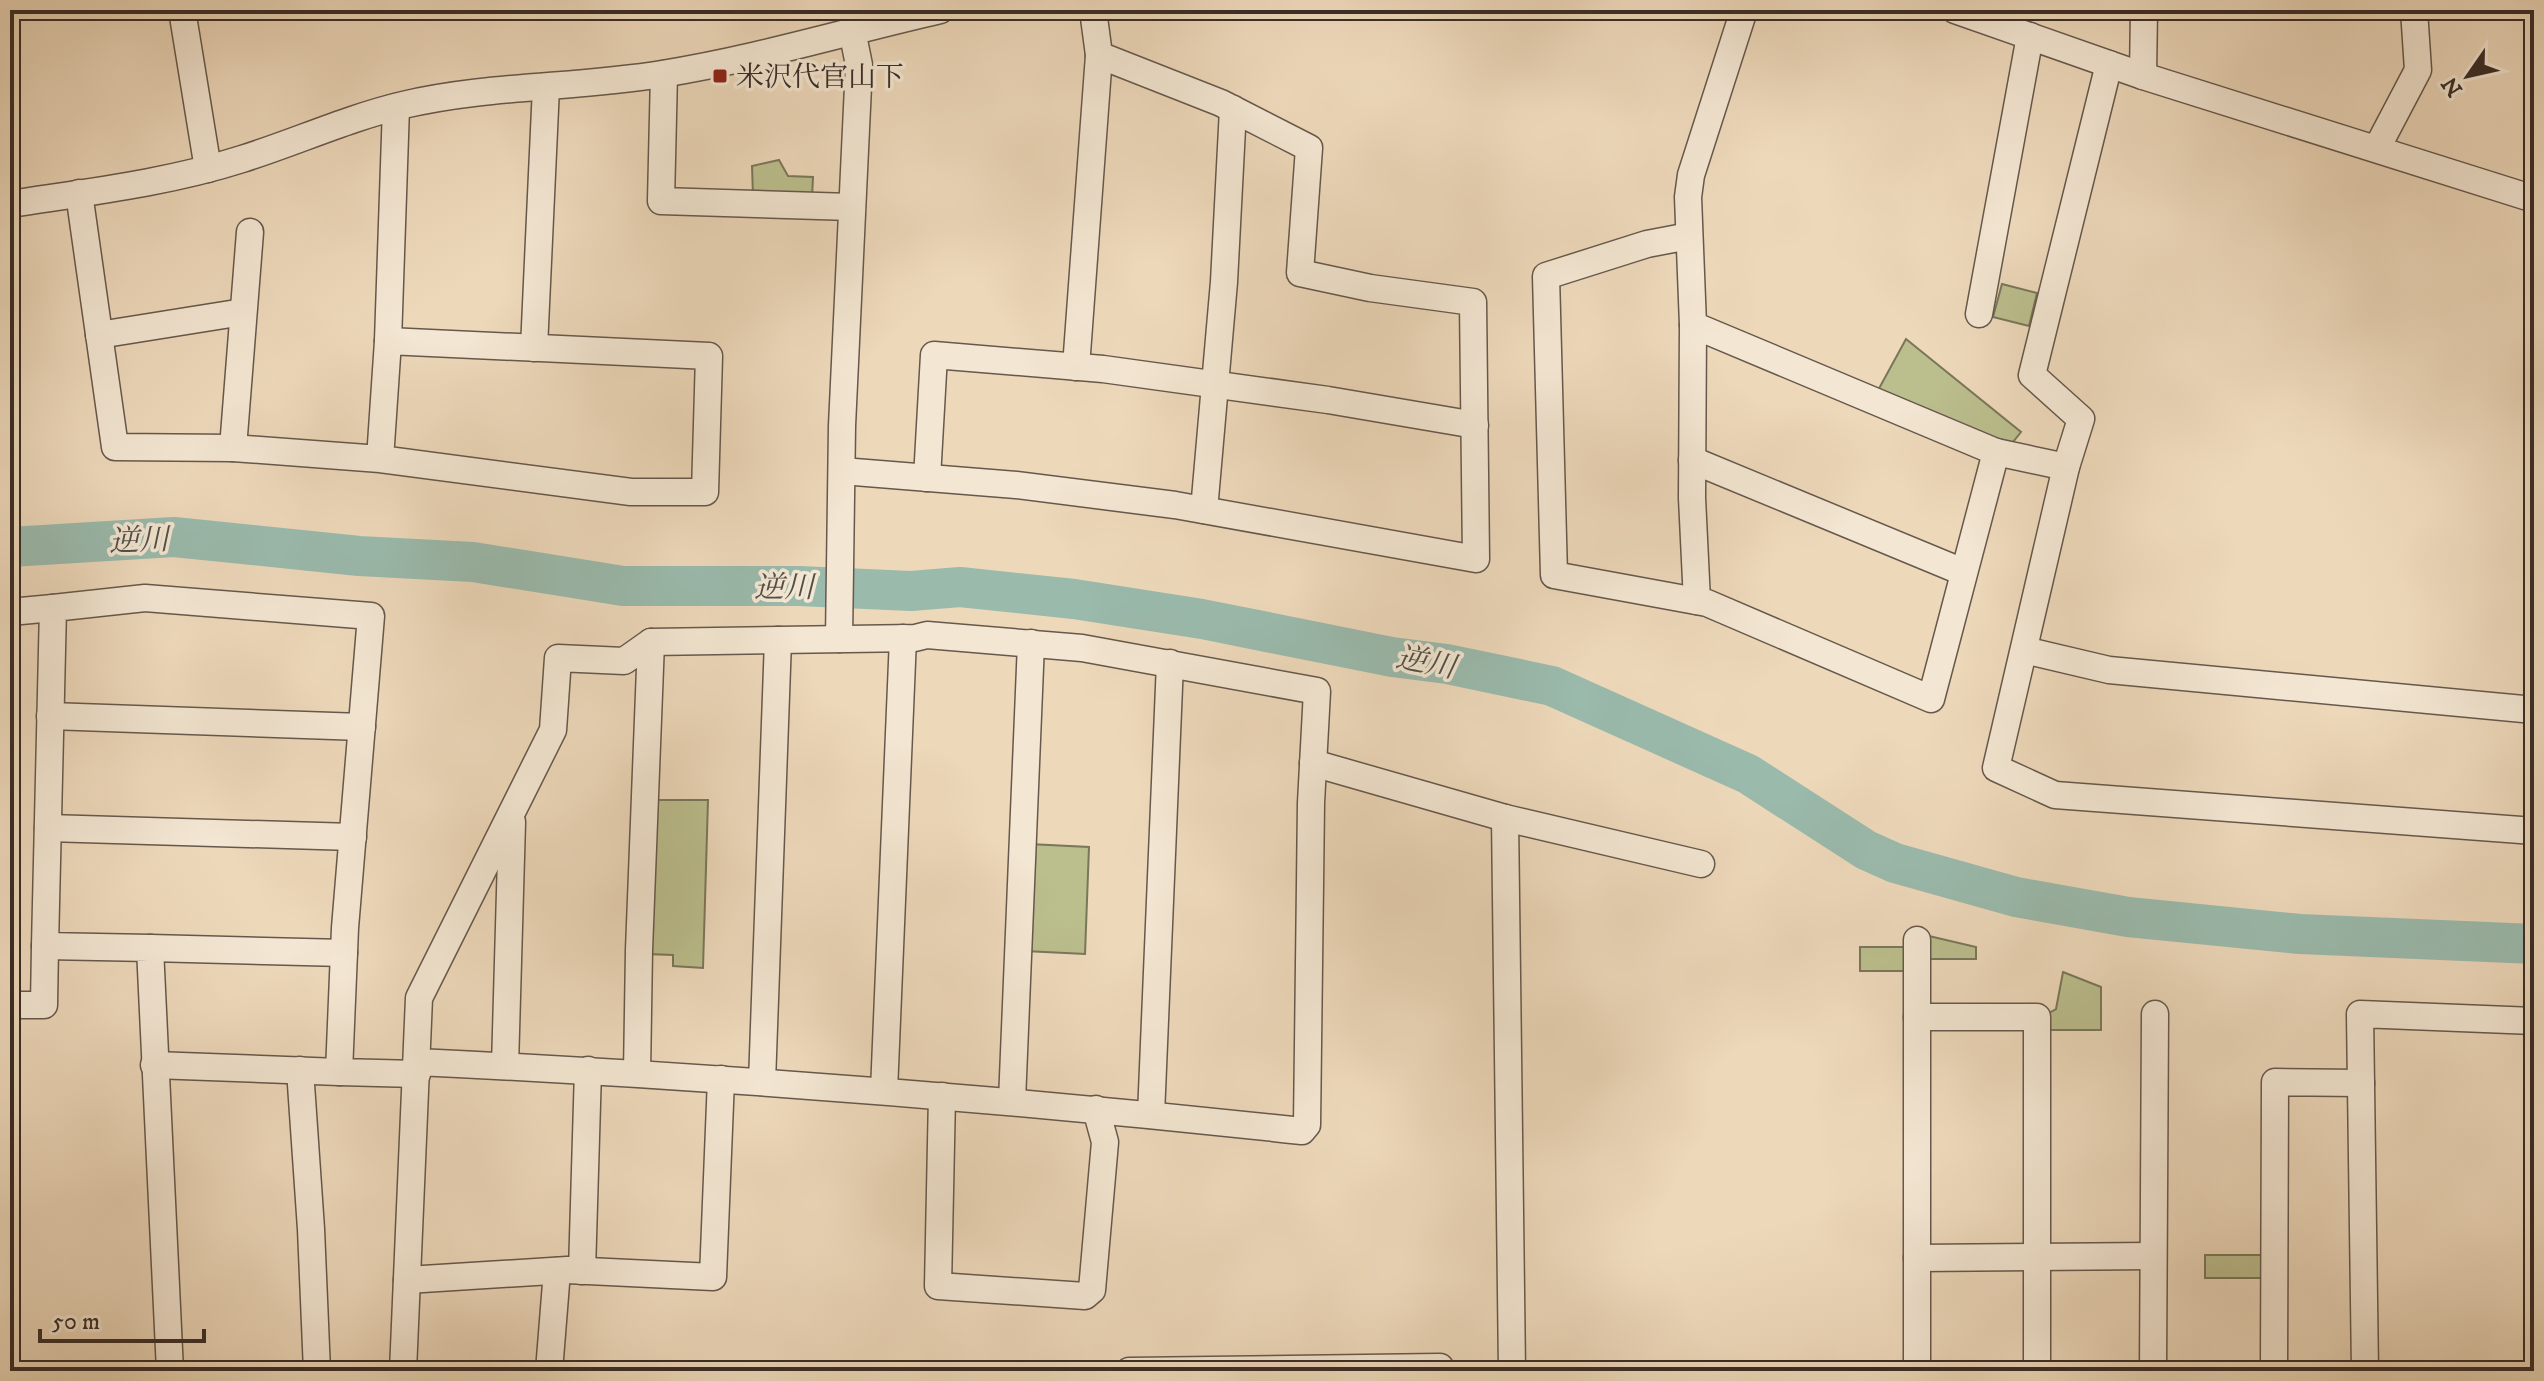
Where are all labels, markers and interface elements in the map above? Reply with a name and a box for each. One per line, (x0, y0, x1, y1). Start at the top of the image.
north arrow (2428, 36, 2508, 116)
place label: 米沢代官山下 (736, 60, 904, 95)
marker: 米沢代官山下 (711, 67, 729, 85)
text: N (2436, 71, 2469, 101)
water label: 逆川 (108, 522, 173, 561)
water label: 逆川 (754, 570, 817, 607)
water label: 逆川 (1393, 640, 1462, 688)
scale bar (40, 1293, 204, 1343)
text: 50 m (52, 1307, 100, 1337)

